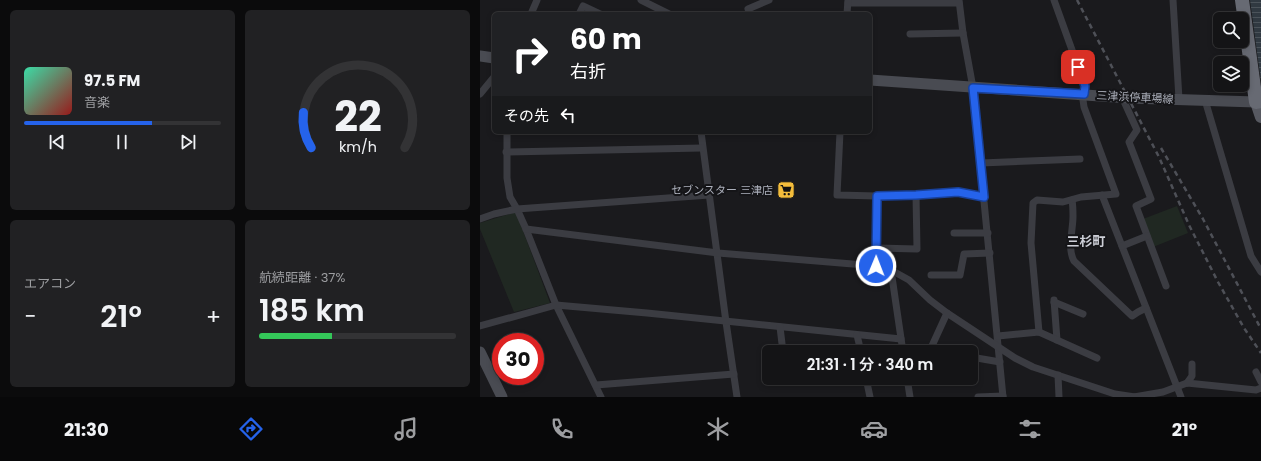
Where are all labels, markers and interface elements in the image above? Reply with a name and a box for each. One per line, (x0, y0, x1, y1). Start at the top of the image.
map controls (1213, 12, 1249, 92)
button: search (1213, 12, 1249, 48)
text: 60 m (570, 20, 642, 59)
icon: right (504, 28, 556, 80)
pin (1061, 50, 1095, 84)
icon: arrive (1067, 56, 1089, 78)
button: layers (1213, 56, 1249, 92)
text: 右折 (570, 59, 606, 84)
text: 97.5 FM (84, 70, 140, 91)
text: 22 (334, 87, 381, 146)
street label: 三津浜停車場線 (1096, 87, 1174, 107)
text: 音楽 (84, 93, 110, 112)
icon: left (557, 104, 579, 126)
text: その先 (504, 105, 549, 126)
icon: previous (46, 131, 68, 153)
icon: pause (111, 131, 133, 153)
icon: next (177, 131, 199, 153)
text: km/h (338, 136, 377, 156)
supermarket icon: セブンスター 三津店 (776, 180, 796, 200)
place label: セブンスター 三津店 (671, 182, 773, 198)
district label: 三杉町 (1066, 232, 1106, 251)
position arrow (855, 245, 897, 287)
text: 航続距離 · 37% (259, 268, 345, 287)
text: エアコン (24, 274, 76, 293)
text: 185 km (259, 289, 365, 332)
text: 21° (100, 295, 142, 338)
text: − (24, 301, 36, 332)
text: + (206, 301, 221, 332)
speed limit sign: 30 (492, 333, 544, 385)
text: 21:31 · 1 分 · 340 m (807, 354, 933, 375)
icon: directions (237, 415, 265, 443)
icon: music (392, 415, 420, 443)
icon: phone (548, 415, 576, 443)
icon: climate (704, 415, 732, 443)
icon: car (860, 415, 888, 443)
icon: filters (1016, 415, 1044, 443)
text: 21:30 (64, 417, 109, 442)
text: 21° (1172, 417, 1197, 442)

